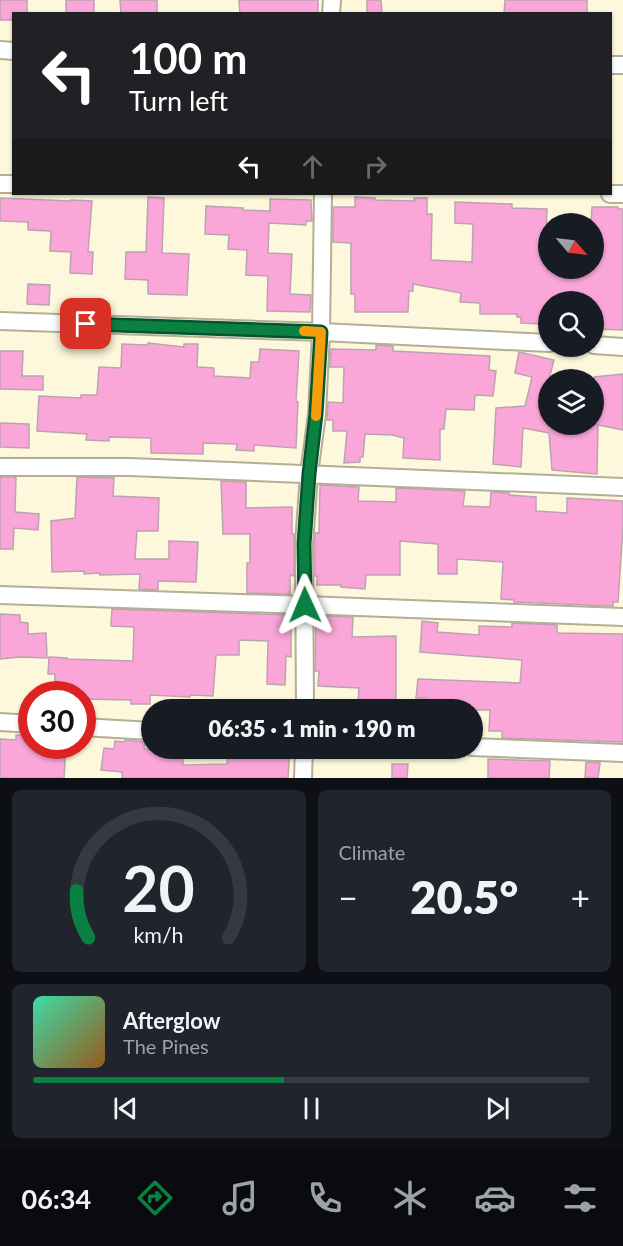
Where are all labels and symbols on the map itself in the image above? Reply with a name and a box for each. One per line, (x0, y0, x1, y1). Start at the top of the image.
north arrow (538, 213, 604, 279)
pin (60, 298, 111, 349)
position arrow (273, 573, 337, 637)
speed limit sign: 30 (18, 681, 96, 759)

